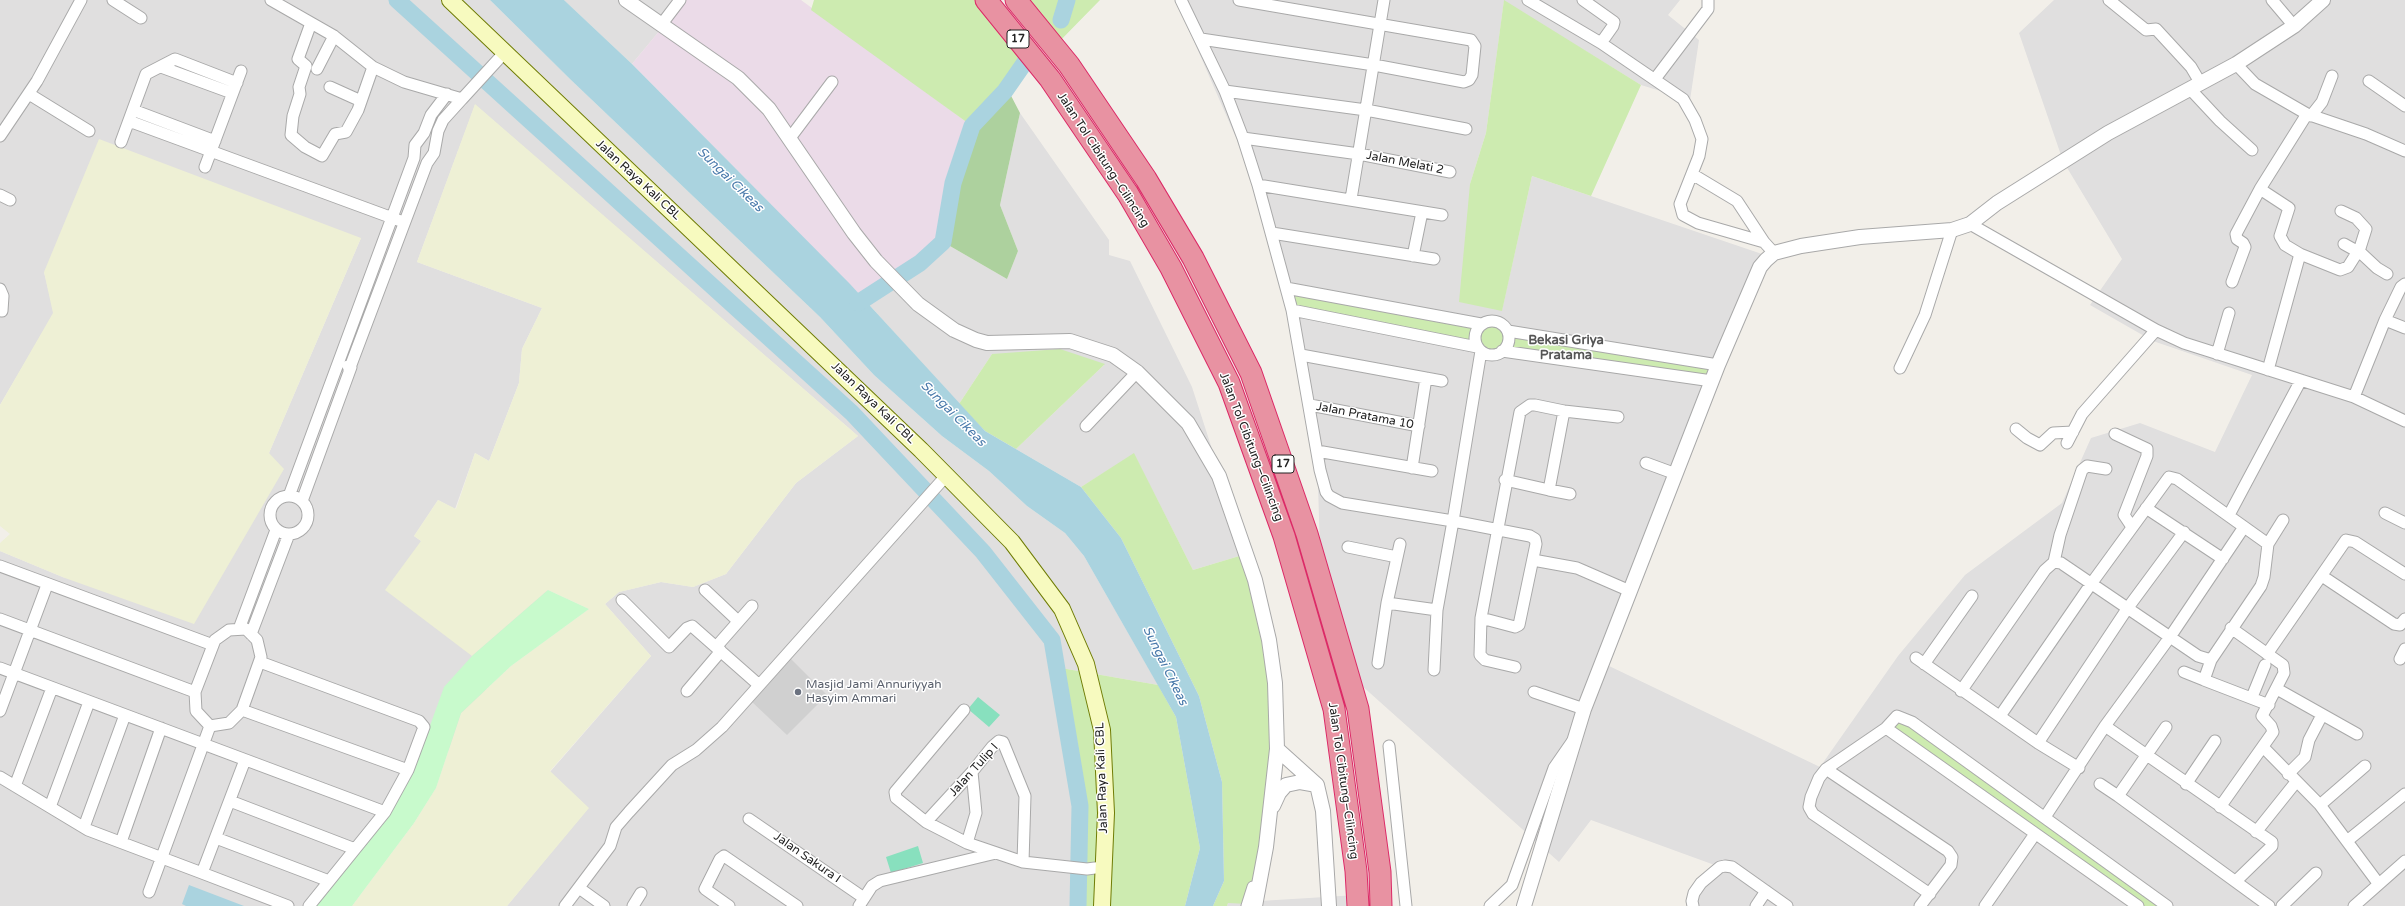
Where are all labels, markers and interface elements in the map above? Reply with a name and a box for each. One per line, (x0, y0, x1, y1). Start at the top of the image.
road number: 17 (1007, 30, 1029, 48)
street label: Jalan Tol Cibitung–Cilincing (1054, 90, 1152, 230)
street label: Jalan Raya Kali CBL (592, 137, 684, 223)
water label: Sungai Cikeas (694, 145, 766, 215)
street label: Jalan Melati 2 (1365, 148, 1445, 178)
district label: Bekasi Griya Pratama (1528, 333, 1604, 364)
street label: Jalan Raya Kali CBL (828, 359, 918, 447)
street label: Jalan Tol Cibitung–Cilincing (1216, 371, 1286, 523)
water label: Sungai Cikeas (917, 378, 989, 450)
street label: Jalan Pratama 10 (1315, 399, 1415, 433)
road number: 17 (1272, 455, 1294, 473)
water label: Sungai Cikeas (1139, 624, 1191, 708)
place label: Masjid Jami Annuriyyah Hasyim Ammari (806, 678, 941, 706)
marker: Masjid Jami Annuriyyah Hasyim Ammari (793, 687, 803, 697)
street label: Jalan Tol Cibitung–Cilincing (1325, 702, 1361, 860)
street label: Jalan Raya Kali CBL (1093, 722, 1111, 834)
street label: Jalan Tulip I (946, 740, 1002, 800)
street label: Jalan Sakura I (771, 830, 843, 886)

